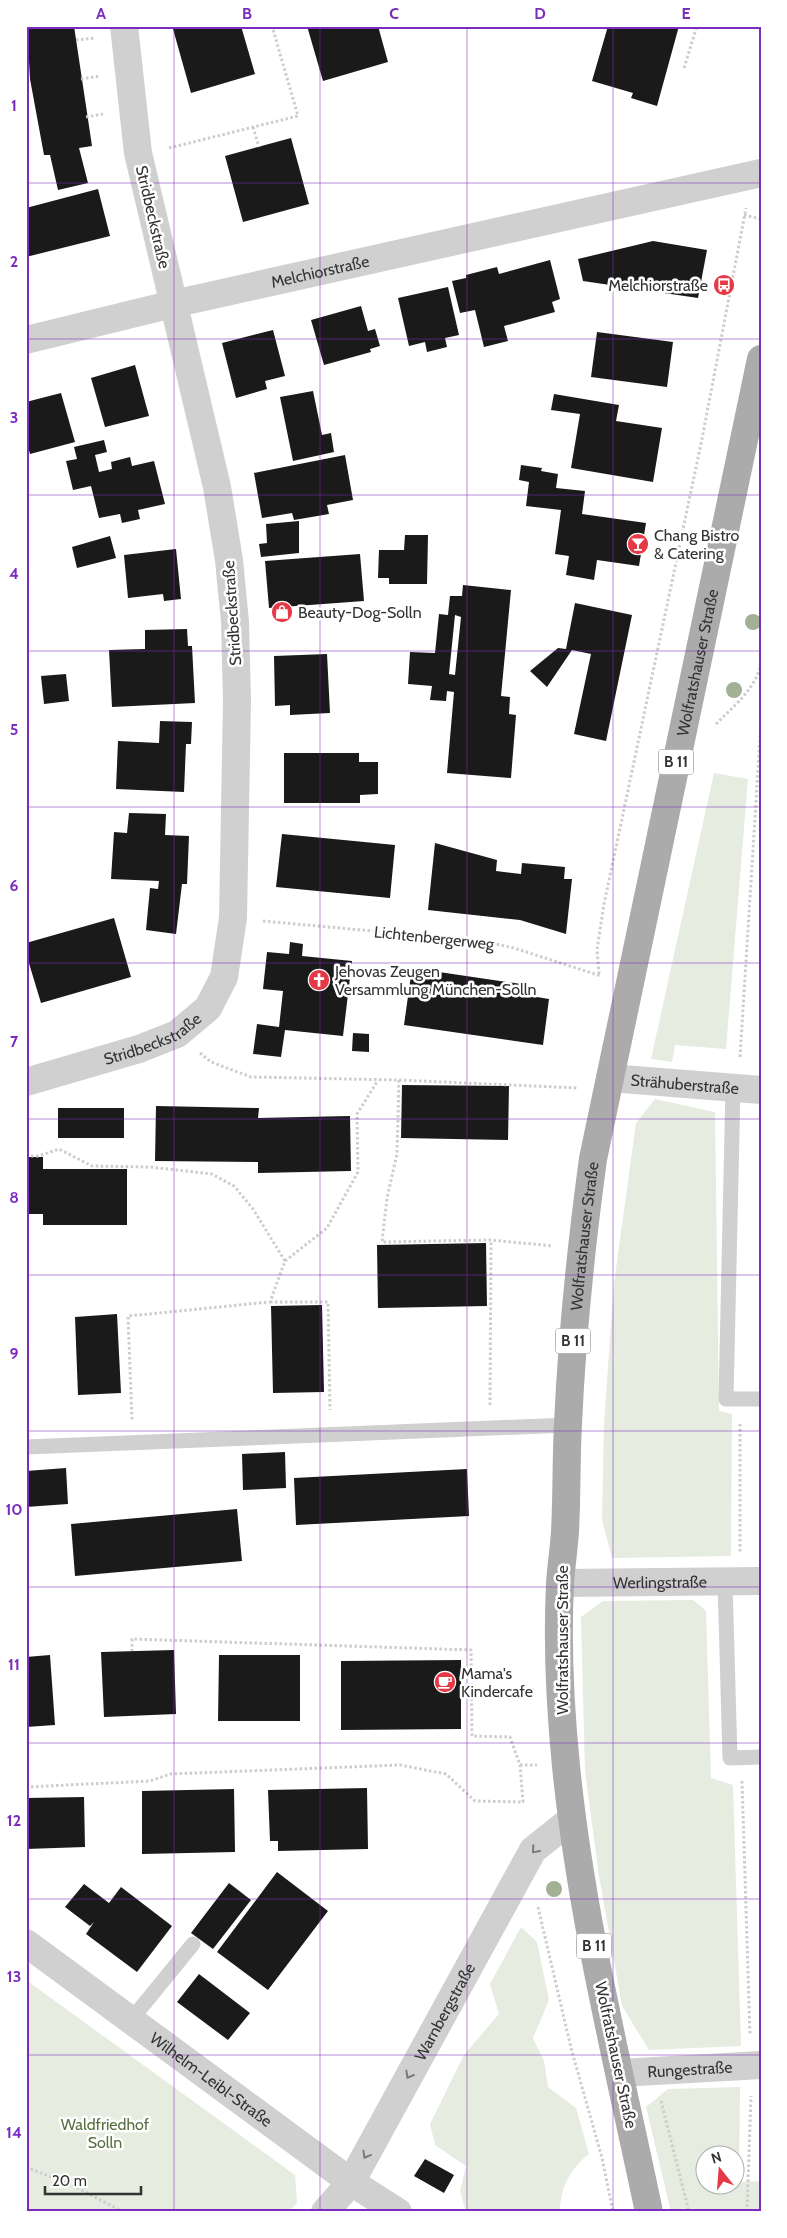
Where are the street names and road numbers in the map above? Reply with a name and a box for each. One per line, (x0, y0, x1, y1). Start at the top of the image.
street label: Stridbeckstraße (132, 164, 174, 270)
street label: Melchiorstraße (269, 251, 371, 291)
street label: Stridbeckstraße (219, 560, 245, 666)
street label: Wolfratshauser Straße (673, 587, 722, 738)
road number: B 11 (658, 750, 694, 774)
street label: Lichtenbergerweg (373, 922, 496, 954)
street label: Stridbeckstraße (101, 1009, 205, 1068)
street label: Strähuberstraße (630, 1070, 740, 1098)
street label: Wolfratshauser Straße (566, 1161, 602, 1311)
road number: B 11 (556, 1328, 590, 1354)
street label: Wolfratshauser Straße (553, 1565, 572, 1715)
street label: Werlingstraße (613, 1572, 707, 1592)
road number: B 11 (576, 1934, 612, 1958)
street label: Warnbergstraße (410, 1960, 479, 2064)
street label: Wolfratshauser Straße (591, 1980, 641, 2130)
street label: Wilhelm-Leibl-Straße (146, 2028, 276, 2130)
street label: Rungestraße (647, 2057, 733, 2081)

